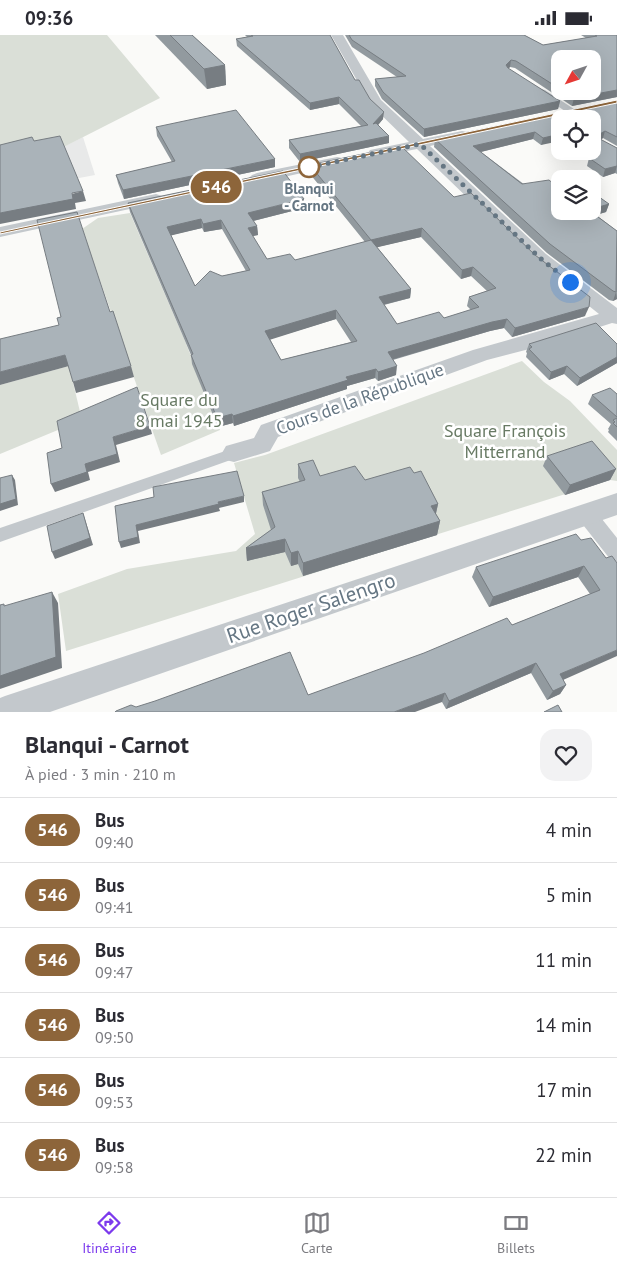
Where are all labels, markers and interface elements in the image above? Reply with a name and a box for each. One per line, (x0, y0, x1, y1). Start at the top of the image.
text: 09:36 (25, 6, 73, 30)
north arrow (551, 50, 601, 100)
map controls (551, 50, 601, 220)
button: locate (551, 110, 601, 160)
marker: Blanqui - Carnot (298, 156, 320, 178)
button: layers (551, 170, 601, 220)
line badge: 546 (187, 171, 245, 203)
text: 546 (201, 175, 231, 198)
place label: Blanqui - Carnot (284, 179, 335, 215)
your location (558, 270, 583, 295)
street label: Cours de la République (273, 357, 447, 440)
park label: Square du 8 mai 1945 (135, 388, 223, 432)
park label: Square François Mitterrand (444, 419, 566, 463)
street label: Rue Roger Salengro (223, 566, 399, 649)
text: Blanqui - Carnot (25, 729, 189, 760)
button: heart (540, 729, 592, 781)
text: À pied · 3 min · 210 m (25, 764, 176, 784)
text: Bus (95, 808, 124, 832)
text: 546 (37, 818, 68, 841)
text: 4 min (546, 818, 592, 842)
text: 09:40 (95, 832, 133, 852)
text: Bus (95, 873, 124, 897)
text: 546 (37, 883, 68, 906)
text: 5 min (546, 883, 592, 907)
text: 09:41 (95, 897, 133, 917)
text: Bus (95, 938, 124, 962)
text: 546 (37, 948, 68, 971)
text: 11 min (535, 948, 592, 972)
text: 09:47 (95, 962, 133, 982)
text: Bus (95, 1003, 124, 1027)
text: 546 (37, 1013, 68, 1036)
text: 14 min (535, 1013, 592, 1037)
text: 09:50 (95, 1027, 133, 1047)
text: Bus (95, 1068, 124, 1092)
text: 546 (37, 1078, 68, 1101)
text: 17 min (536, 1078, 592, 1102)
text: 09:53 (95, 1092, 133, 1112)
text: Bus (95, 1133, 124, 1157)
text: 546 (37, 1143, 68, 1166)
text: 22 min (535, 1143, 592, 1167)
text: 09:58 (95, 1157, 133, 1177)
tab: Itinéraire (82, 1209, 137, 1257)
tab: Carte (301, 1209, 333, 1257)
tab: Billets (497, 1209, 535, 1257)

